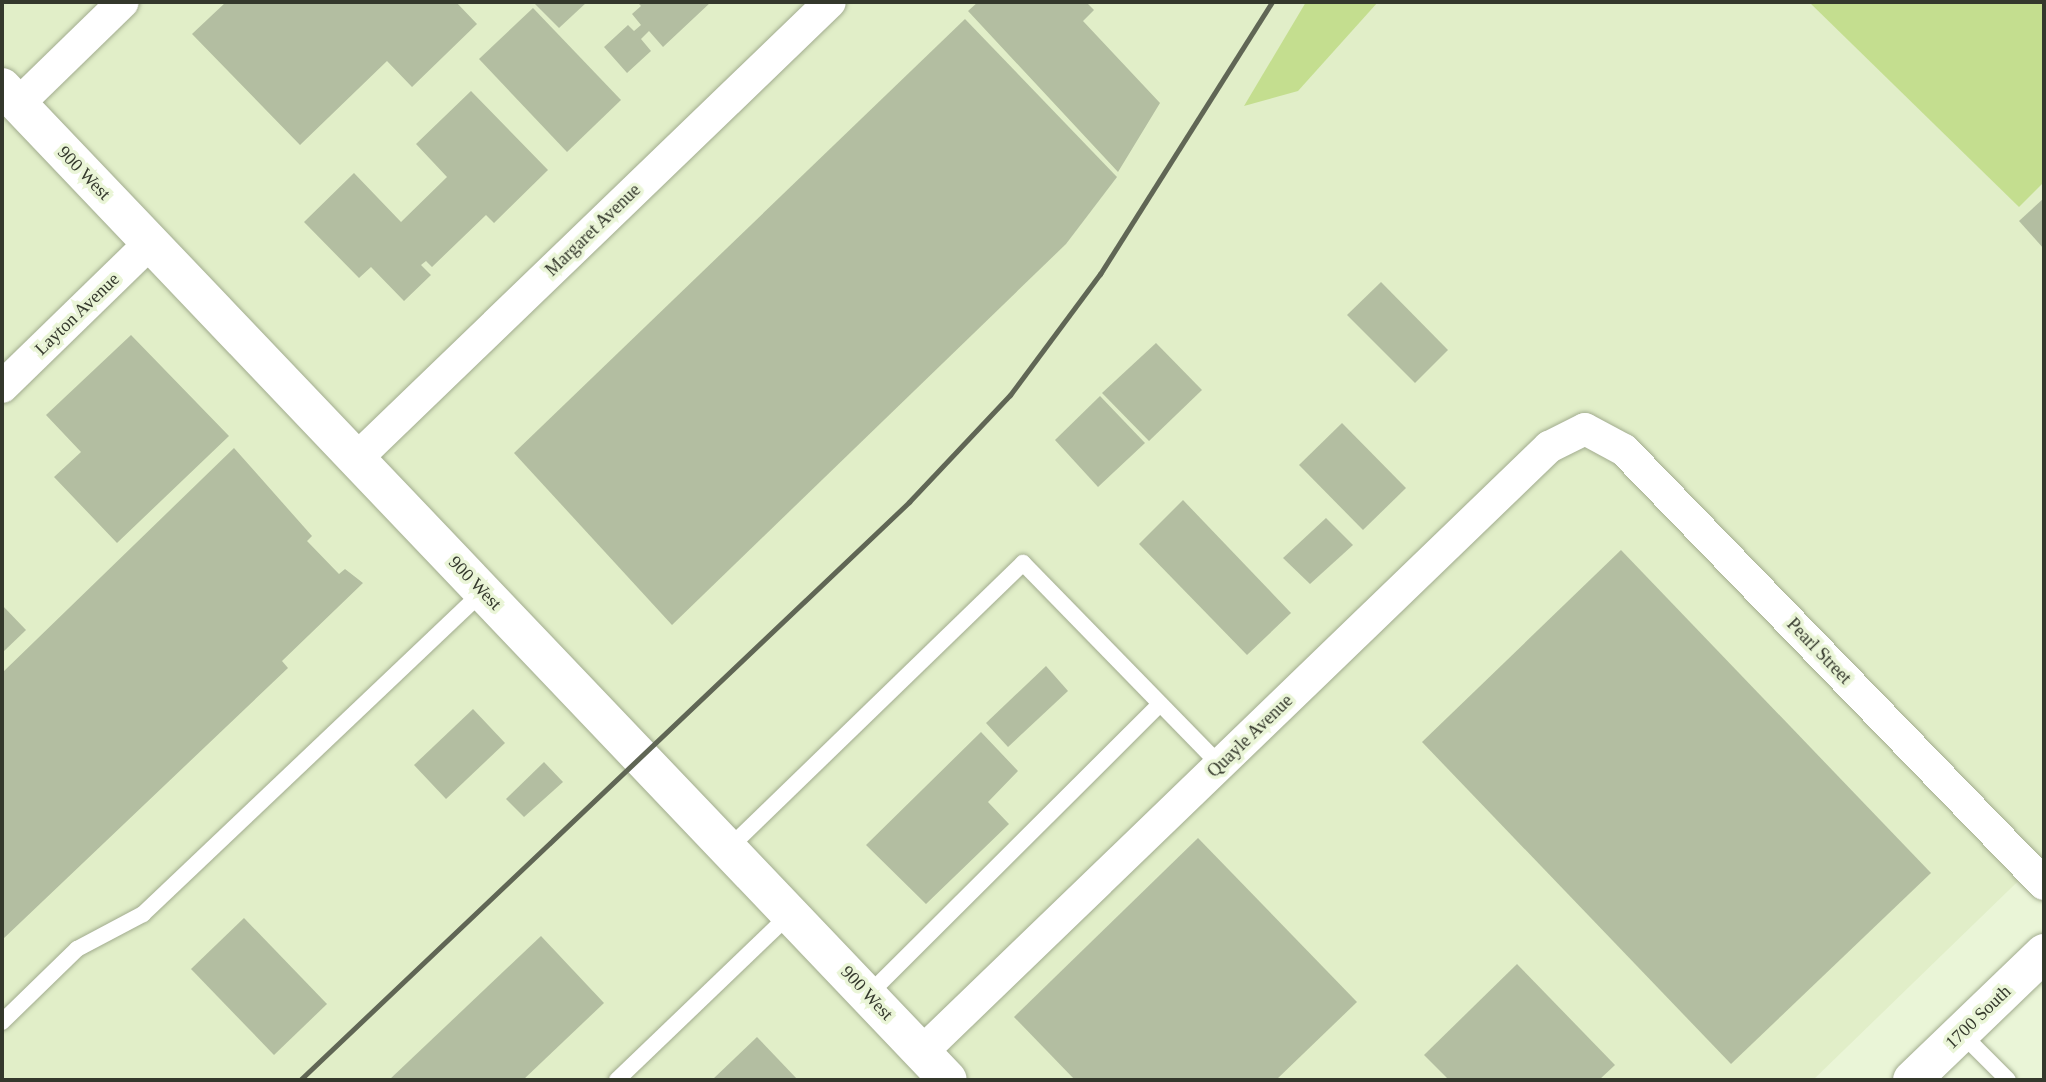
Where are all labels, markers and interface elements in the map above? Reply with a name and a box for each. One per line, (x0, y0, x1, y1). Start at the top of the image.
street label: 900 West (53, 141, 115, 205)
street label: Margaret Avenue (541, 179, 645, 281)
street label: Layton Avenue (30, 268, 124, 360)
street label: 900 West (444, 551, 506, 615)
street label: Pearl Street (1782, 613, 1856, 689)
street label: Quayle Avenue (1203, 690, 1297, 782)
street label: 900 West (836, 961, 898, 1025)
street label: 1700 South (1941, 981, 2015, 1053)

